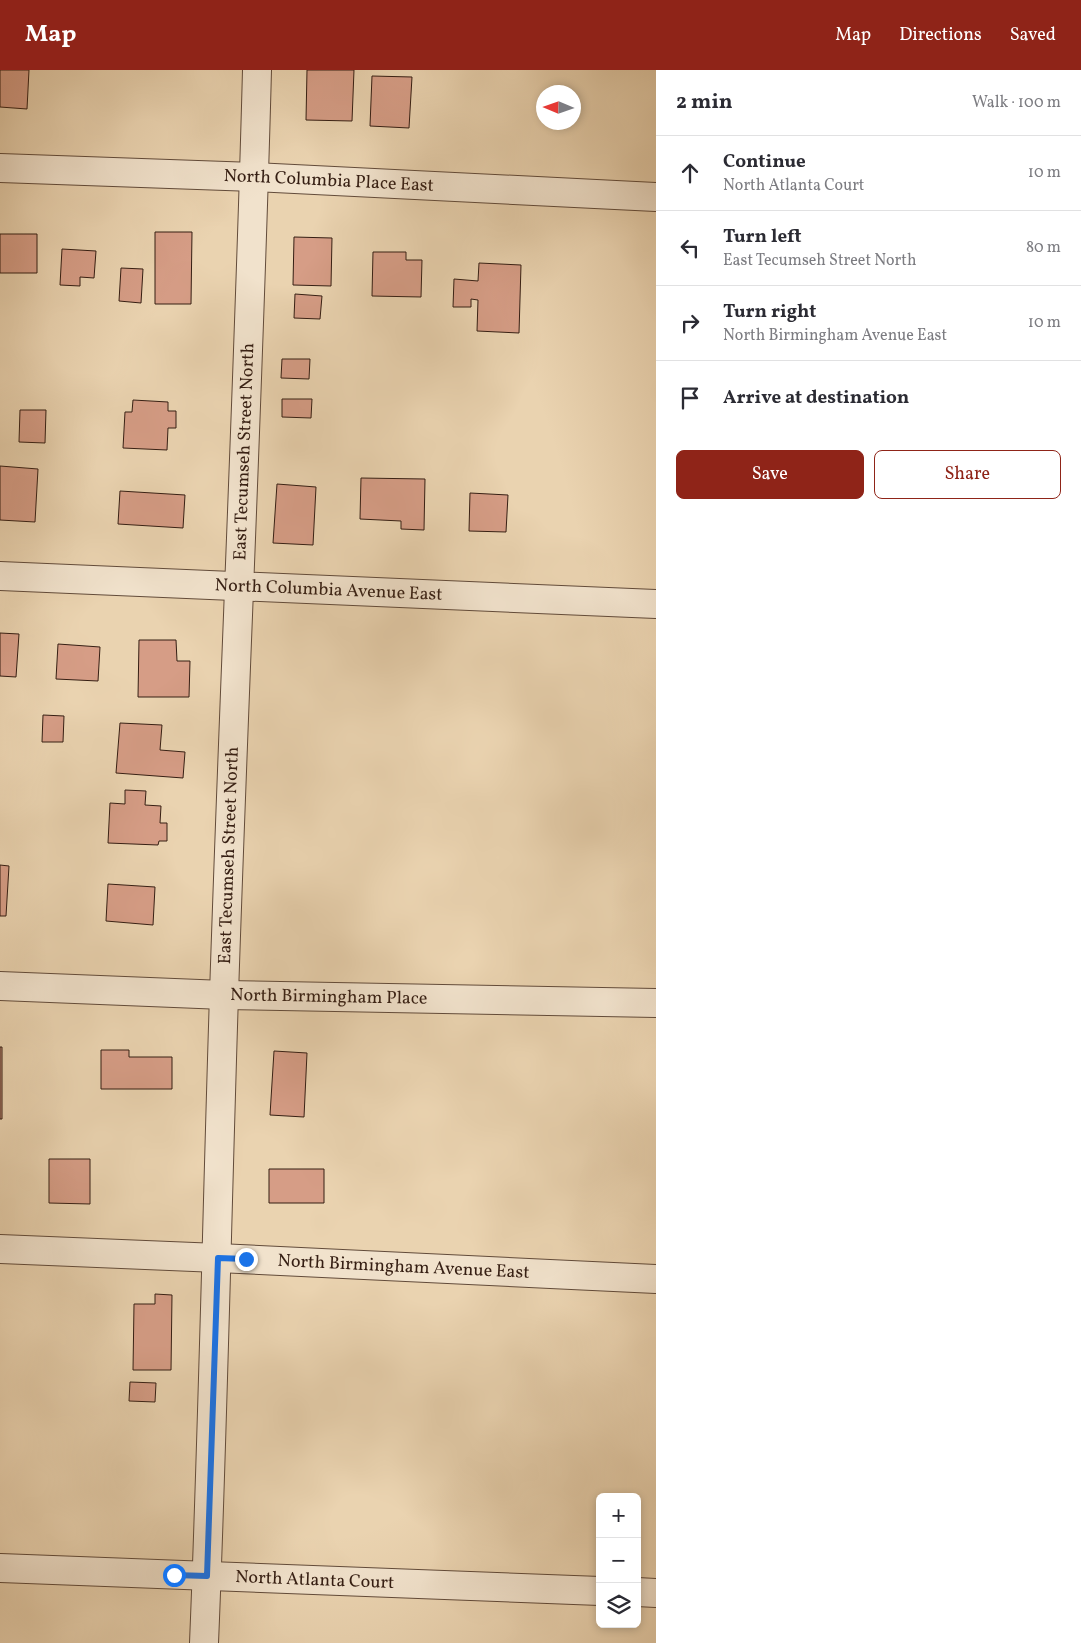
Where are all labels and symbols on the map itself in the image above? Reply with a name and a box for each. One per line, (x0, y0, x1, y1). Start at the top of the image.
north arrow (536, 85, 581, 130)
street label: North Columbia Place East (223, 163, 435, 198)
street label: East Tecumseh Street North (228, 342, 261, 561)
street label: North Columbia Avenue East (214, 573, 443, 607)
street label: East Tecumseh Street North (213, 746, 245, 965)
street label: North Birmingham Place (230, 983, 428, 1011)
route end (235, 1248, 258, 1271)
street label: North Birmingham Avenue East (277, 1248, 530, 1285)
route start (163, 1564, 186, 1587)
street label: North Atlanta Court (235, 1565, 395, 1596)

